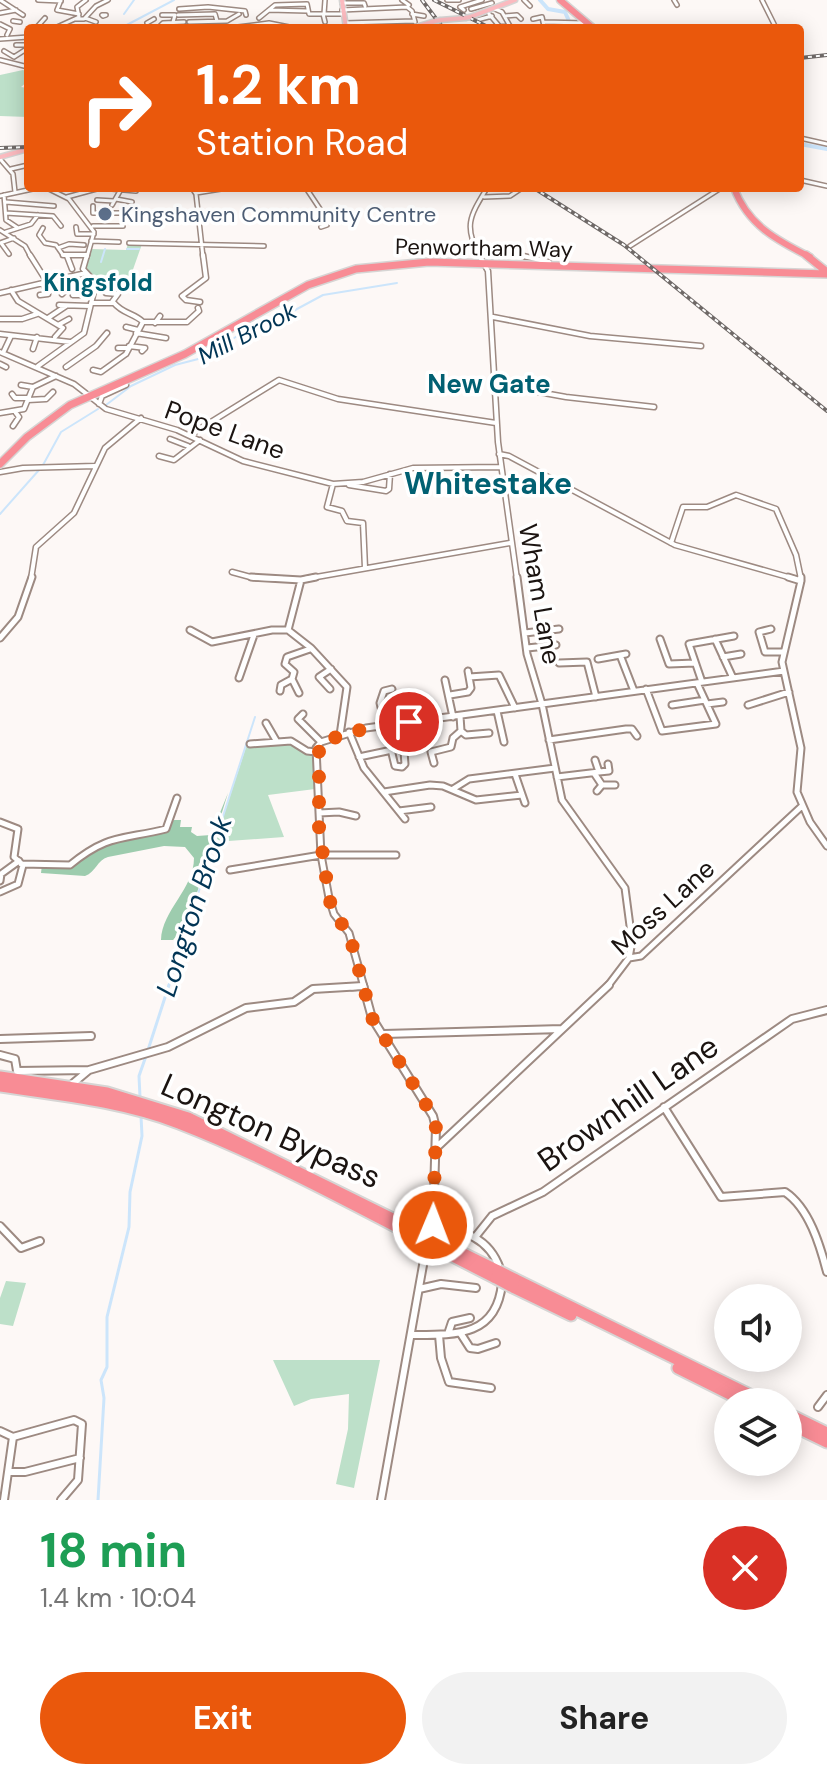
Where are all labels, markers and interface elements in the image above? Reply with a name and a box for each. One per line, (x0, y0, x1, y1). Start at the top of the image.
text: 1.2 km (196, 48, 361, 121)
icon: right (64, 56, 168, 160)
text: Station Road (196, 119, 408, 166)
place label: Kingshaven Community Centre (121, 200, 436, 229)
marker: Kingshaven Community Centre (96, 205, 114, 223)
street label: Penwortham Way (395, 232, 573, 264)
district label: Kingsfold (43, 267, 153, 298)
water label: Mill Brook (192, 295, 302, 371)
district label: New Gate (427, 367, 551, 401)
street label: Pope Lane (160, 393, 290, 467)
district label: Whitestake (404, 464, 572, 503)
street label: Wham Lane (511, 521, 569, 667)
pin (375, 688, 443, 756)
icon: arrive (387, 700, 431, 744)
water label: Longton Brook (147, 810, 241, 1001)
street label: Moss Lane (604, 852, 722, 962)
street label: Brownhill Lane (529, 1025, 727, 1181)
street label: Longton Bypass (155, 1064, 387, 1198)
position arrow (391, 1183, 475, 1267)
map controls (714, 1284, 802, 1476)
button: sound (714, 1284, 802, 1372)
button: layers (714, 1388, 802, 1476)
text: 18 min (40, 1519, 187, 1582)
button: close (703, 1526, 787, 1610)
text: 1.4 km · 10:04 (40, 1581, 196, 1615)
button: Exit (40, 1672, 406, 1764)
button: Share (422, 1672, 787, 1764)

